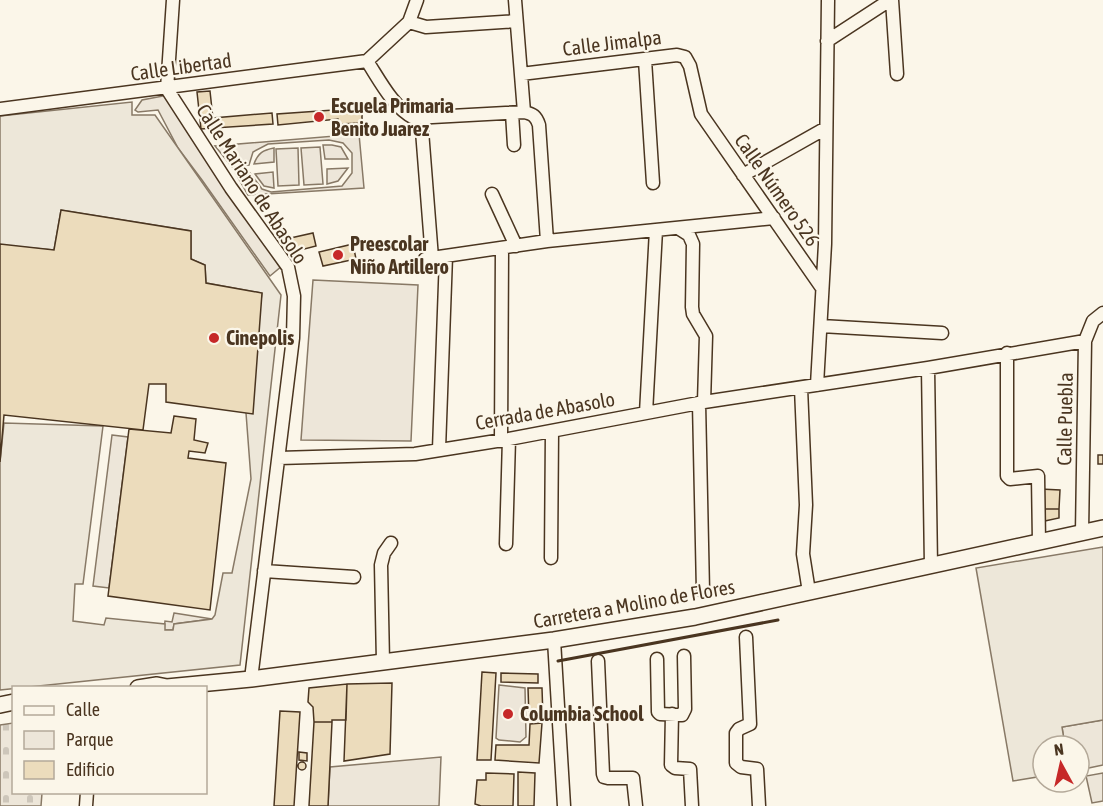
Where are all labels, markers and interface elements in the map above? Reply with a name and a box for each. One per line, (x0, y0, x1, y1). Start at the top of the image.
street label: Calle Jimalpa (561, 25, 663, 60)
street label: Calle Libertad (129, 48, 233, 85)
place label: Escuela Primaria Benito Juarez (331, 94, 454, 140)
street label: Calle Mariano de Abasolo (192, 100, 313, 268)
marker: Escuela Primaria Benito Juarez (312, 110, 326, 124)
street label: Calle Número 526 (730, 129, 825, 250)
place label: Preescolar Niño Artillero (350, 232, 449, 278)
marker: Preescolar Niño Artillero (331, 248, 345, 262)
place label: Cinepolis (226, 326, 294, 349)
marker: Cinepolis (207, 331, 221, 345)
street label: Calle Puebla (1052, 372, 1077, 466)
street label: Cerrada de Abasolo (473, 387, 616, 434)
street label: Carretera a Molino de Flores (532, 574, 736, 633)
legend (12, 686, 207, 794)
text: Calle (66, 699, 100, 720)
place label: Columbia School (520, 702, 644, 725)
marker: Columbia School (501, 707, 515, 721)
text: Parque (66, 729, 114, 750)
north arrow (1031, 734, 1091, 794)
text: N (1053, 740, 1065, 759)
text: Edificio (66, 759, 115, 780)

